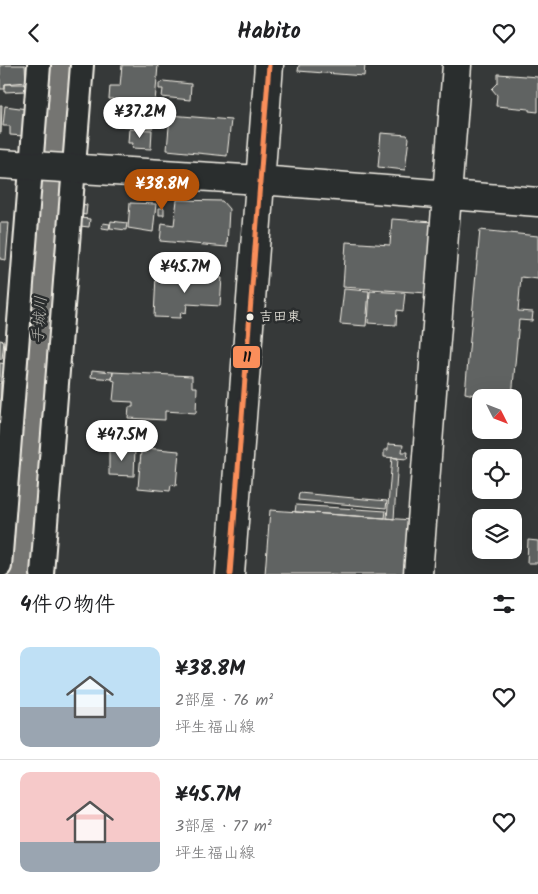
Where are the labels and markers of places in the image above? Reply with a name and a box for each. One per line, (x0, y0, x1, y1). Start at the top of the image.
pin: ¥37.2M (99, 97, 181, 139)
pin: ¥38.8M (121, 169, 203, 211)
pin: ¥45.7M (144, 251, 226, 294)
place label: 吉田東 (259, 306, 301, 328)
marker: 吉田東 (245, 312, 255, 322)
pin: ¥47.5M (81, 419, 163, 462)

